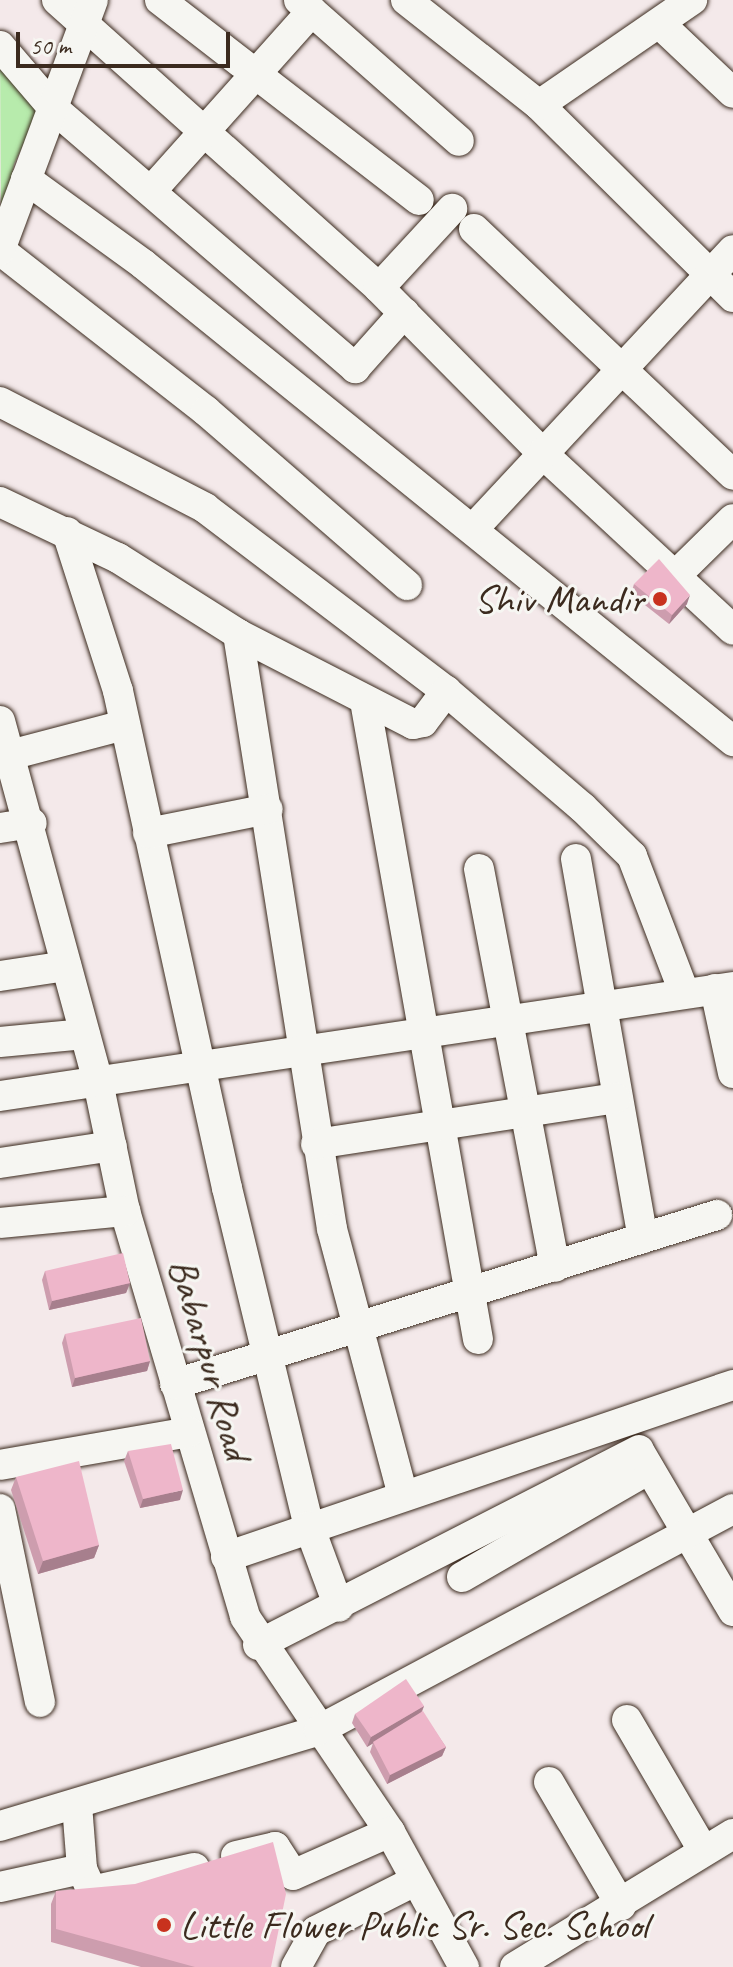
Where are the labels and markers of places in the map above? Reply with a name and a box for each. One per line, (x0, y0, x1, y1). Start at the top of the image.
place label: Shiv Mandir (473, 575, 644, 623)
marker: Shiv Mandir (651, 590, 669, 608)
place label: Little Flower Public Sr. Sec. School (180, 1901, 647, 1949)
marker: Little Flower Public Sr. Sec. School (155, 1916, 173, 1934)

